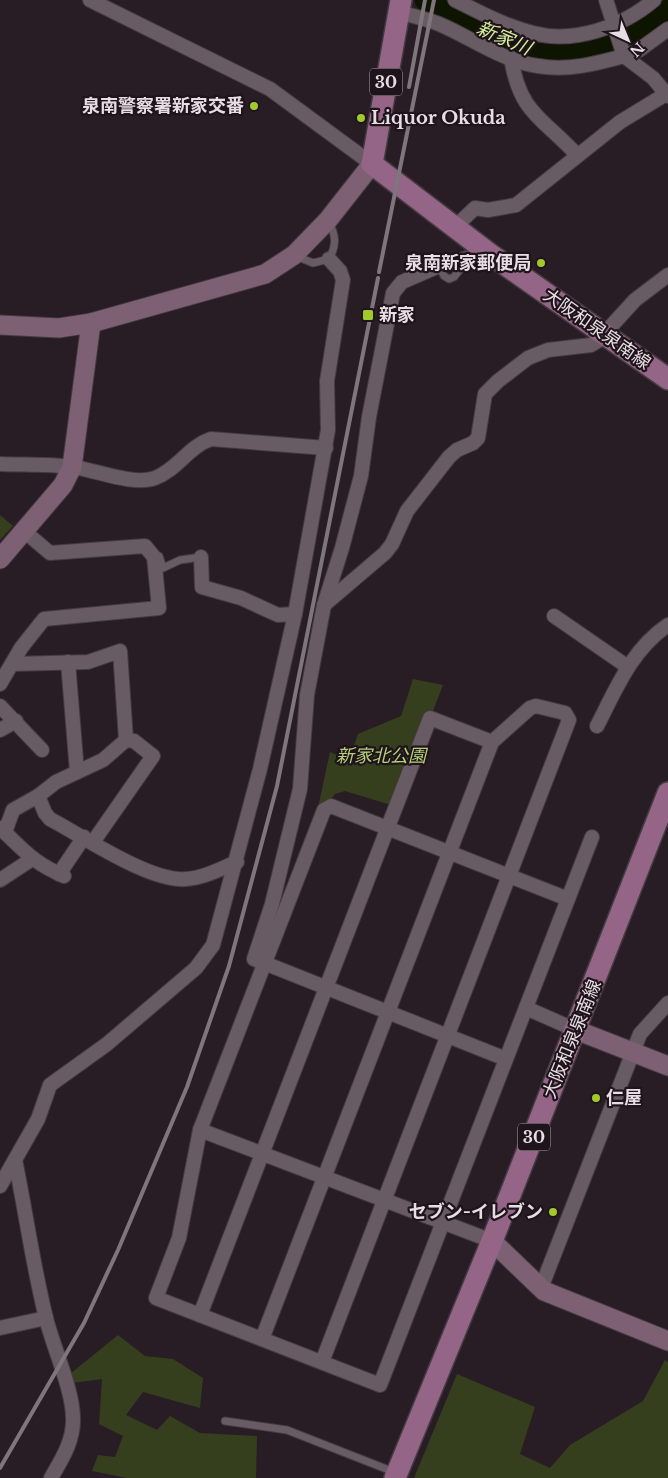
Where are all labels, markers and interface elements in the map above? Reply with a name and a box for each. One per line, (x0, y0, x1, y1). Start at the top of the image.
north arrow (603, 15, 653, 65)
water label: 新家川 (473, 16, 537, 61)
text: N (626, 38, 648, 60)
road number: 30 (370, 68, 402, 95)
place label: 泉南警察署新家交番 (82, 95, 244, 117)
marker: 泉南警察署新家交番 (248, 100, 260, 112)
place label: Liquor Okuda (371, 107, 506, 129)
marker: Liquor Okuda (355, 112, 367, 124)
place label: 泉南新家郵便局 (405, 252, 531, 274)
marker: 泉南新家郵便局 (535, 257, 547, 269)
street label: 大阪和泉泉南線 (539, 284, 655, 374)
place label: 新家 (379, 304, 415, 326)
marker: 新家 (361, 308, 375, 322)
park label: 新家北公園 (336, 745, 429, 767)
street label: 大阪和泉泉南線 (538, 976, 606, 1102)
place label: 仁屋 (606, 1087, 642, 1109)
marker: 仁屋 (590, 1092, 602, 1104)
road number: 30 (518, 1124, 550, 1150)
place label: セブン-イレブン (409, 1201, 543, 1223)
marker: セブン-イレブン (547, 1206, 559, 1218)

